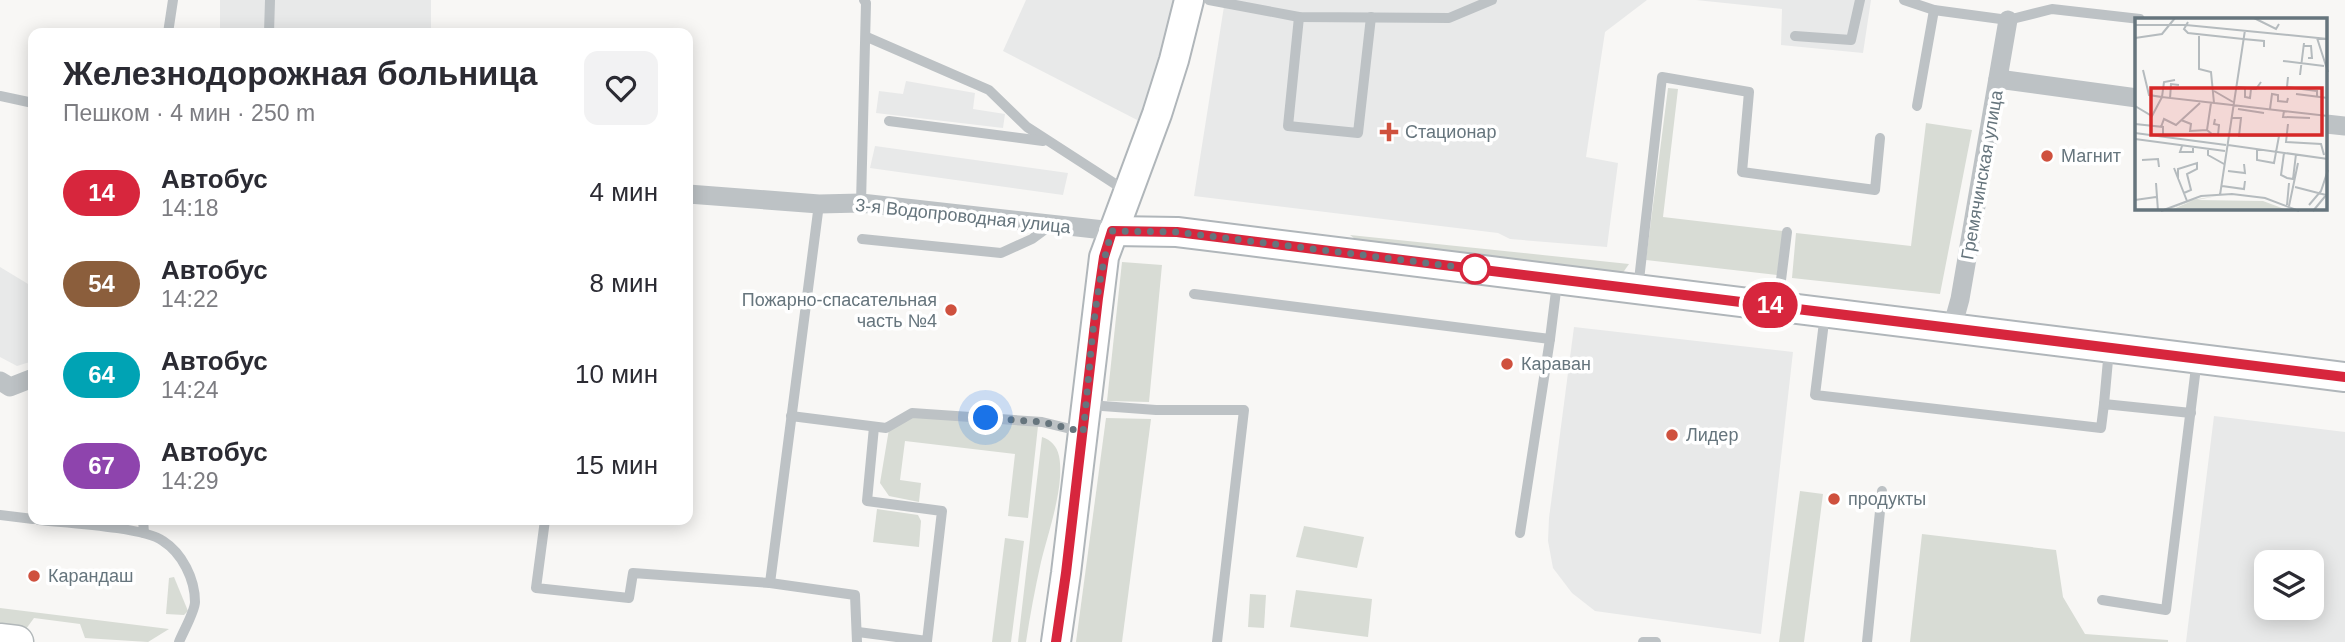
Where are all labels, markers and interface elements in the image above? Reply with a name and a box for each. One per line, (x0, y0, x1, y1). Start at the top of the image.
inset map (2135, 18, 2328, 210)
button: heart (584, 51, 658, 125)
text: Железнодорожная больница (63, 55, 537, 92)
street label: Гремячинская улица (1957, 88, 2007, 261)
text: Пешком · 4 мин · 250 m (63, 100, 315, 126)
marker: Стационар (1379, 122, 1399, 142)
place label: Стационар (1405, 122, 1496, 142)
place label: Магнит (2061, 146, 2121, 166)
marker: Магнит (2039, 148, 2055, 164)
text: Автобус (161, 164, 268, 194)
text: 4 мин (590, 177, 658, 207)
text: 14 (88, 179, 115, 206)
text: 14:18 (161, 195, 219, 221)
street label: 3-я Водопроводная улица (854, 195, 1073, 237)
unlabelled marker (1460, 254, 1490, 284)
text: Автобус (161, 255, 268, 285)
text: 8 мин (590, 268, 658, 298)
text: 54 (88, 270, 115, 297)
line badge: 14 (1738, 282, 1802, 328)
text: 14:22 (161, 286, 219, 312)
place label: Пожарно-спасательная часть №4 (742, 290, 937, 331)
text: 14 (1757, 291, 1783, 318)
marker: Пожарно-спасательная часть №4 (943, 302, 959, 318)
text: Автобус (161, 346, 268, 376)
place label: Караван (1521, 354, 1591, 374)
marker: Караван (1499, 356, 1515, 372)
text: 10 мин (575, 359, 658, 389)
text: 64 (88, 361, 115, 388)
text: 14:24 (161, 377, 219, 403)
your location (968, 400, 1003, 435)
place label: Лидер (1686, 425, 1738, 445)
marker: Лидер (1664, 427, 1680, 443)
text: Автобус (161, 437, 268, 467)
text: 15 мин (575, 450, 658, 480)
text: 67 (88, 452, 115, 479)
text: 14:29 (161, 468, 219, 494)
place label: продукты (1848, 489, 1926, 509)
marker: продукты (1826, 491, 1842, 507)
map controls (2254, 550, 2324, 620)
button: layers (2254, 550, 2324, 620)
place label: Карандаш (48, 566, 133, 586)
marker: Карандаш (26, 568, 42, 584)

